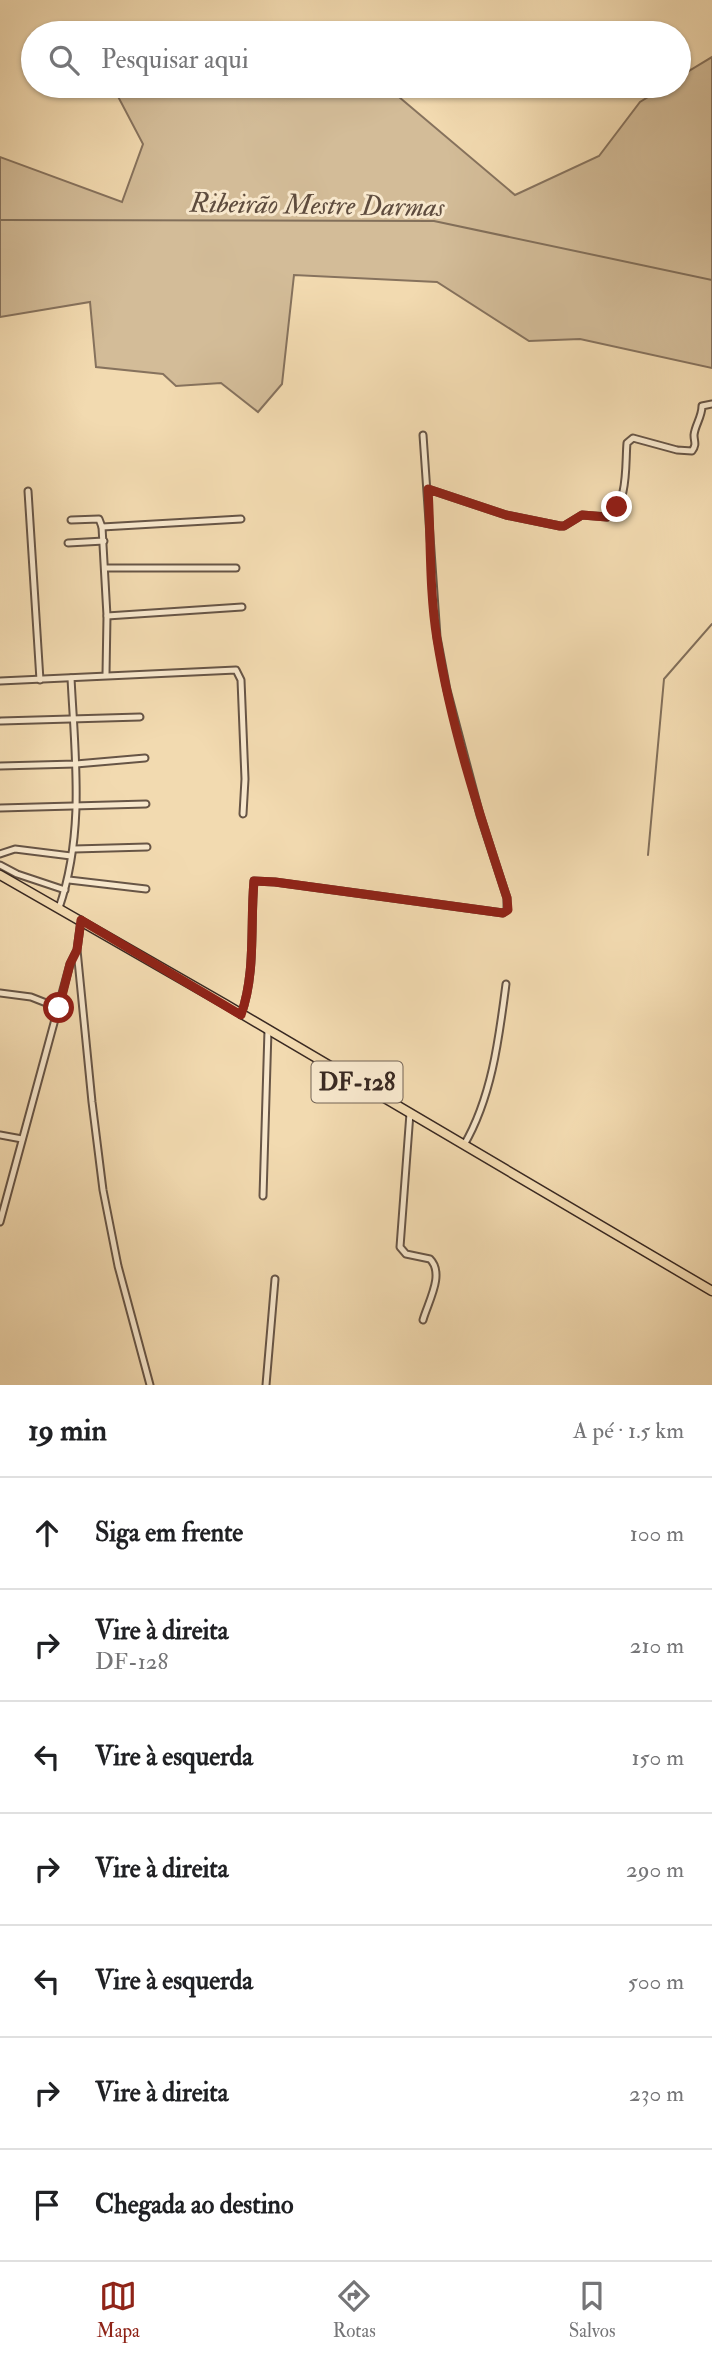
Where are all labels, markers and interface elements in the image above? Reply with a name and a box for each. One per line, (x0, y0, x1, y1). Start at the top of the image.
search box (21, 21, 691, 98)
icon: search (45, 41, 83, 79)
text: Pesquisar aqui (101, 44, 249, 76)
water label: Ribeirão Mestre Darmas (188, 186, 446, 225)
route end (601, 491, 632, 522)
route start (43, 992, 74, 1023)
road number: DF-128 (312, 1062, 402, 1102)
text: 19 min (28, 1412, 107, 1449)
text: A pé · 1.5 km (573, 1416, 684, 1445)
icon: ahead (28, 1514, 66, 1552)
text: Siga em frente (95, 1517, 243, 1549)
text: 100 m (630, 1519, 684, 1548)
text: Vire à direita (95, 1615, 228, 1647)
icon: right (28, 1626, 66, 1664)
text: 210 m (630, 1631, 684, 1660)
text: DF-128 (95, 1647, 168, 1676)
icon: left (28, 1738, 66, 1776)
text: Vire à esquerda (95, 1741, 253, 1773)
text: 150 m (631, 1743, 684, 1772)
icon: right (28, 1850, 66, 1888)
text: Vire à direita (95, 1853, 228, 1885)
text: 290 m (626, 1855, 684, 1884)
icon: left (28, 1962, 66, 2000)
text: Vire à esquerda (95, 1965, 253, 1997)
text: 500 m (628, 1967, 684, 1996)
icon: right (28, 2074, 66, 2112)
text: Vire à direita (95, 2077, 228, 2109)
text: 230 m (629, 2079, 684, 2108)
icon: arrive (28, 2186, 66, 2224)
text: Chegada ao destino (95, 2189, 293, 2221)
tab: Mapa (96, 2277, 140, 2343)
tab: Rotas (333, 2277, 376, 2343)
tab: Salvos (569, 2277, 616, 2343)

